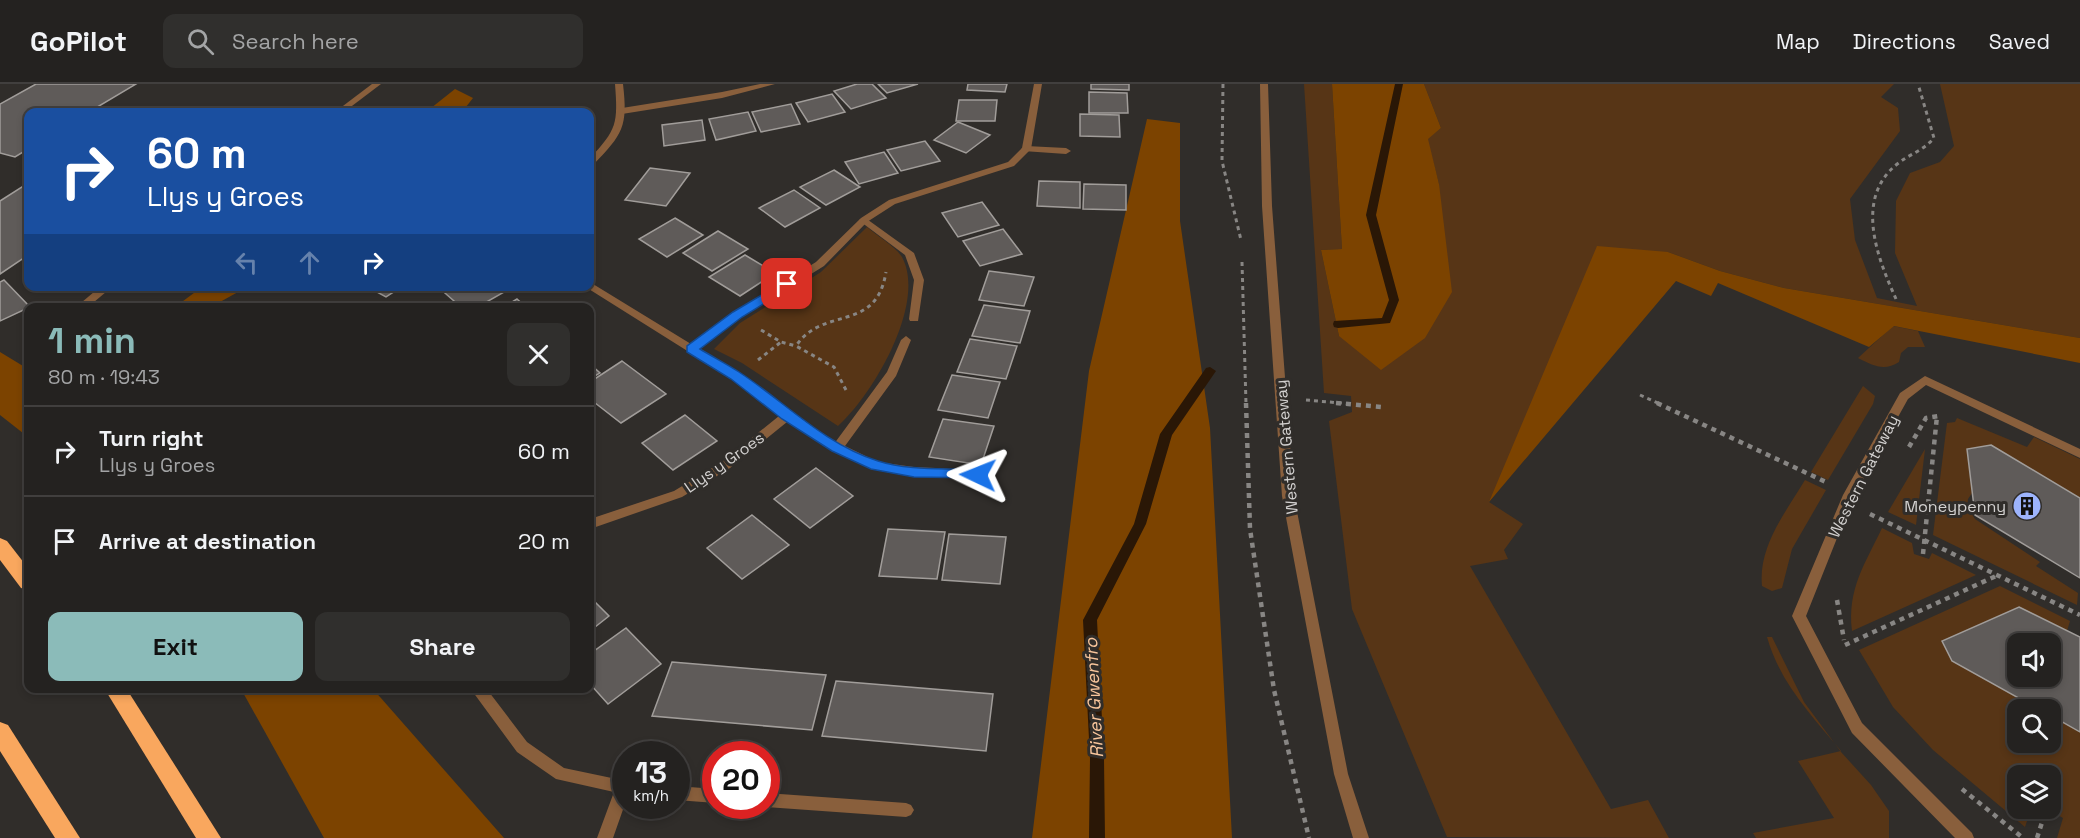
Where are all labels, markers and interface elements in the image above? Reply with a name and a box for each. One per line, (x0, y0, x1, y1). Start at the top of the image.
search box (163, 14, 583, 68)
text: GoPilot (30, 23, 127, 59)
icon: search (184, 25, 217, 58)
text: Search here (232, 27, 359, 55)
text: Map (1776, 28, 1820, 55)
text: Directions (1853, 28, 1956, 55)
text: Saved (1989, 28, 2050, 55)
text: 60 m (147, 127, 247, 180)
icon: right (48, 132, 126, 210)
text: Llys y Groes (147, 179, 304, 214)
icon: left (230, 246, 263, 279)
icon: ahead (293, 246, 326, 279)
icon: right (356, 246, 389, 279)
pin (761, 258, 812, 309)
icon: arrive (770, 267, 803, 300)
text: 1 min (48, 318, 136, 364)
button: close (507, 323, 570, 386)
text: 80 m · 19:43 (48, 364, 160, 390)
street label: Western Gateway (1270, 379, 1303, 515)
street label: Western Gateway (1823, 411, 1903, 541)
text: Turn right (99, 424, 204, 452)
street label: Llys y Groes (680, 427, 768, 498)
icon: right (48, 435, 81, 468)
text: 60 m (518, 437, 570, 465)
position arrow (946, 443, 1010, 507)
text: Llys y Groes (99, 452, 215, 478)
building icon: Moneypenny (2011, 490, 2043, 522)
place label: Moneypenny (1904, 496, 2006, 517)
icon: arrive (48, 525, 81, 558)
text: Arrive at destination (99, 527, 316, 555)
text: 20 m (518, 527, 570, 555)
button: Exit (48, 612, 303, 681)
button: Share (315, 612, 570, 681)
map controls (2007, 633, 2061, 819)
button: sound (2007, 633, 2061, 687)
water label: River Gwenfro (1079, 637, 1108, 759)
button: search (2007, 699, 2061, 753)
speed limit sign: 20 (702, 741, 780, 819)
text: 13 (635, 753, 667, 792)
button: layers (2007, 765, 2061, 819)
text: km/h (633, 786, 669, 805)

